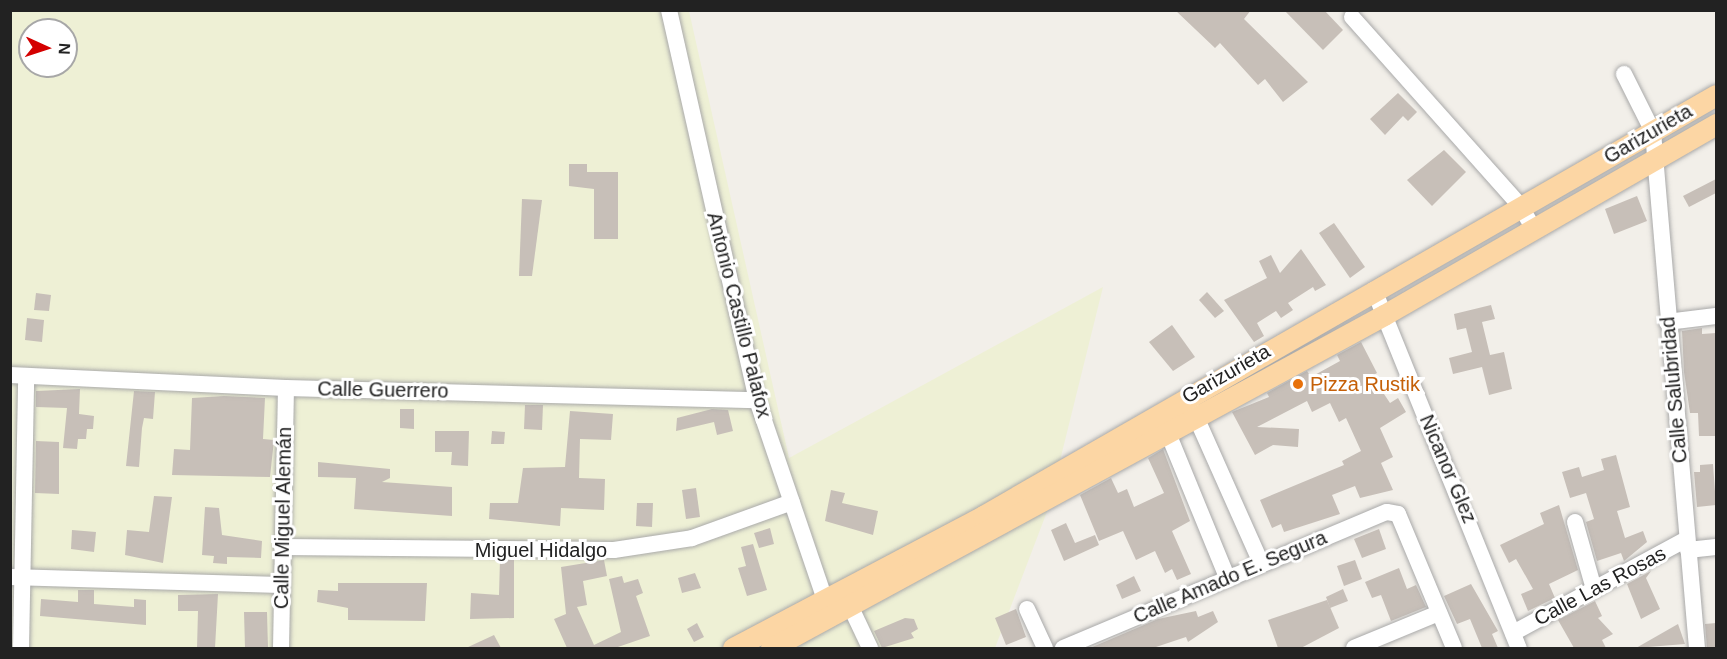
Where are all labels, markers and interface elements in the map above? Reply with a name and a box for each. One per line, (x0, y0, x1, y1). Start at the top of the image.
north arrow (18, 18, 78, 78)
text: N (56, 43, 73, 55)
street label: Garizurieta (1600, 99, 1696, 169)
street label: Antonio Castillo Palafox (702, 210, 776, 420)
street label: Calle Salubridad (1656, 316, 1692, 464)
street label: Garizurieta (1178, 339, 1274, 409)
place label: Pizza Rustik (1310, 372, 1420, 396)
street label: Calle Guerrero (317, 377, 449, 403)
marker: Pizza Rustik (1291, 377, 1305, 391)
street label: Nicanor Glez (1414, 411, 1482, 527)
street label: Calle Miguel Alemán (269, 426, 297, 610)
street label: Calle Amado E. Segura (1129, 525, 1331, 629)
street label: Miguel Hidalgo (475, 538, 607, 562)
street label: Calle Las Rosas (1530, 541, 1670, 631)

